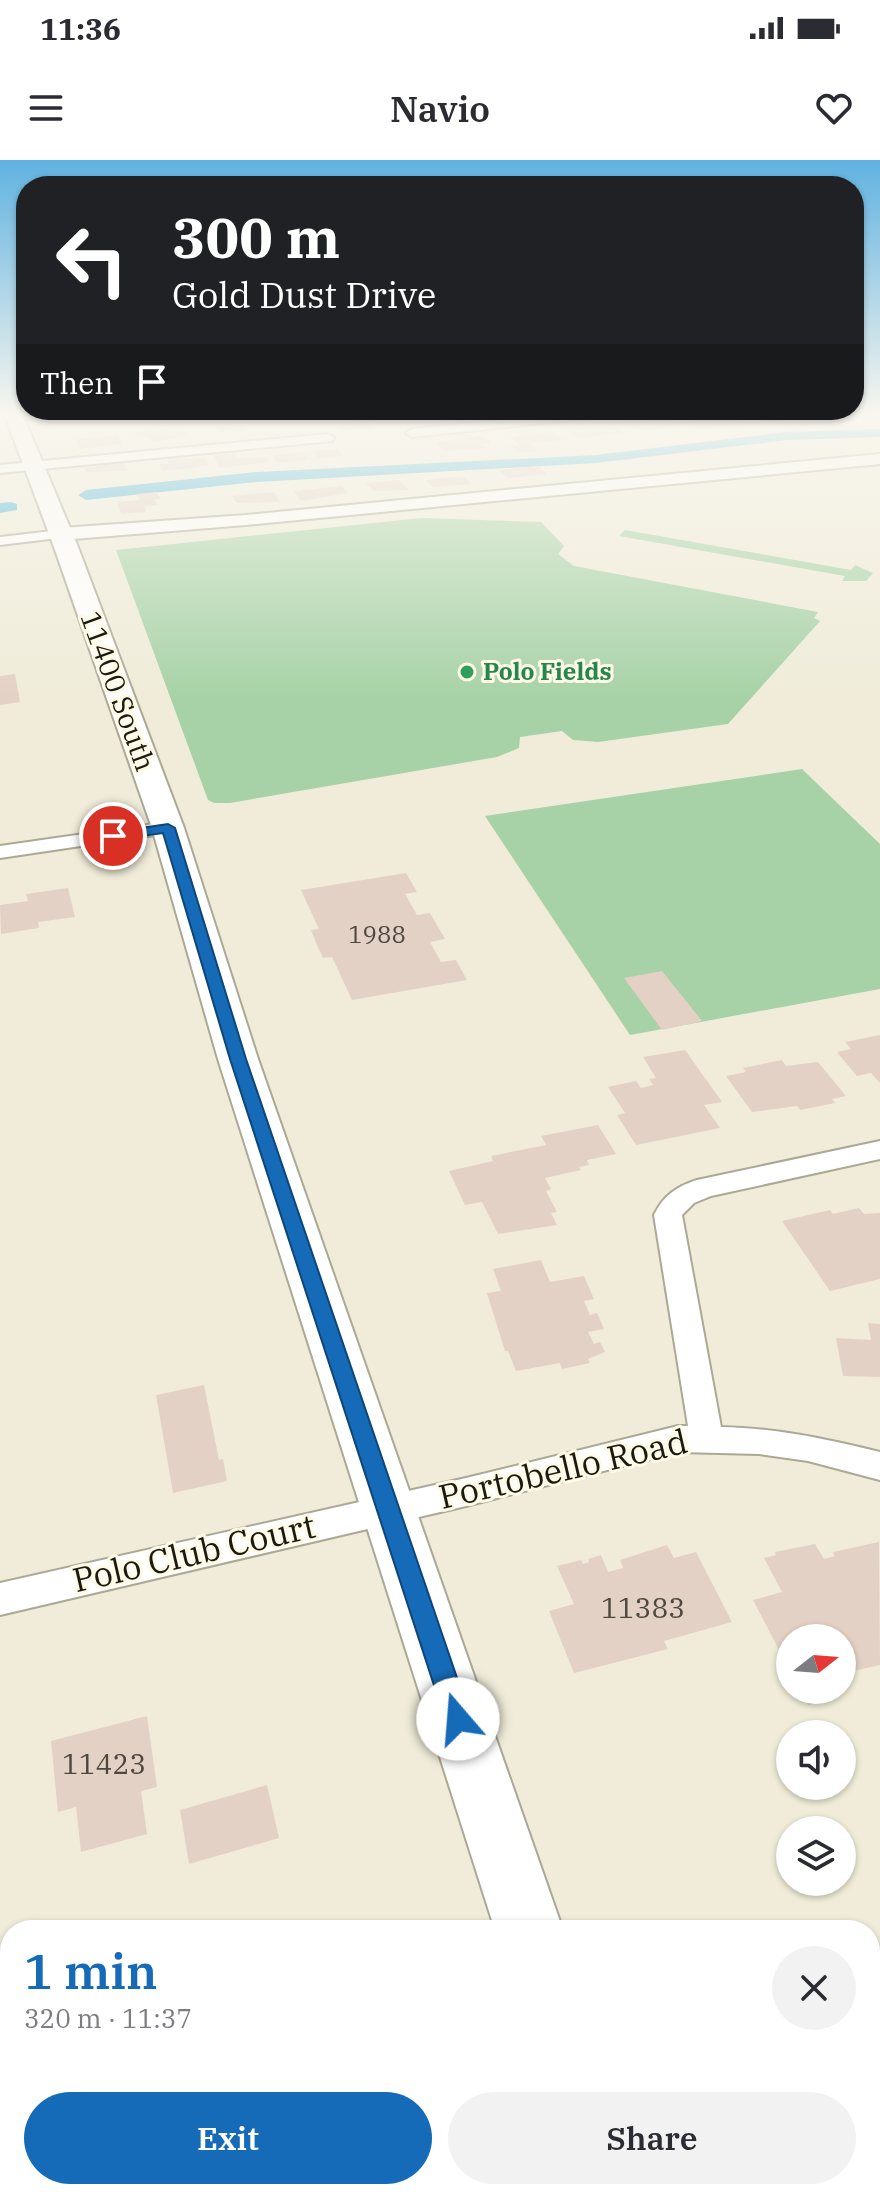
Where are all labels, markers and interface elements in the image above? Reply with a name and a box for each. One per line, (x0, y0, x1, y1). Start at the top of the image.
text: 11:36 (40, 9, 121, 48)
text: Navio (390, 85, 490, 132)
icon: menu (24, 86, 68, 130)
icon: heart (812, 86, 856, 130)
text: 300 m (172, 201, 340, 273)
icon: left (40, 208, 144, 312)
text: Gold Dust Drive (172, 271, 436, 318)
icon: arrive (130, 360, 174, 404)
text: Then (40, 363, 114, 402)
street label: 11400 South (72, 606, 164, 776)
place label: Polo Fields (483, 655, 612, 687)
marker: Polo Fields (458, 663, 476, 681)
pin (79, 802, 147, 870)
icon: arrive (91, 814, 135, 858)
house number: 1988 (348, 918, 406, 950)
street label: Portobello Road (434, 1418, 691, 1518)
street label: Polo Club Court (68, 1503, 320, 1601)
house number: 11383 (601, 1589, 685, 1626)
north arrow (776, 1624, 856, 1704)
map controls (776, 1624, 856, 1896)
position arrow (416, 1677, 500, 1761)
button: sound (776, 1720, 856, 1800)
house number: 11423 (62, 1745, 146, 1782)
button: layers (776, 1816, 856, 1896)
text: 1 min (24, 1940, 157, 2002)
button: close (772, 1946, 856, 2030)
text: 320 m · 11:37 (24, 2001, 192, 2035)
button: Exit (24, 2092, 432, 2184)
button: Share (448, 2092, 856, 2184)

